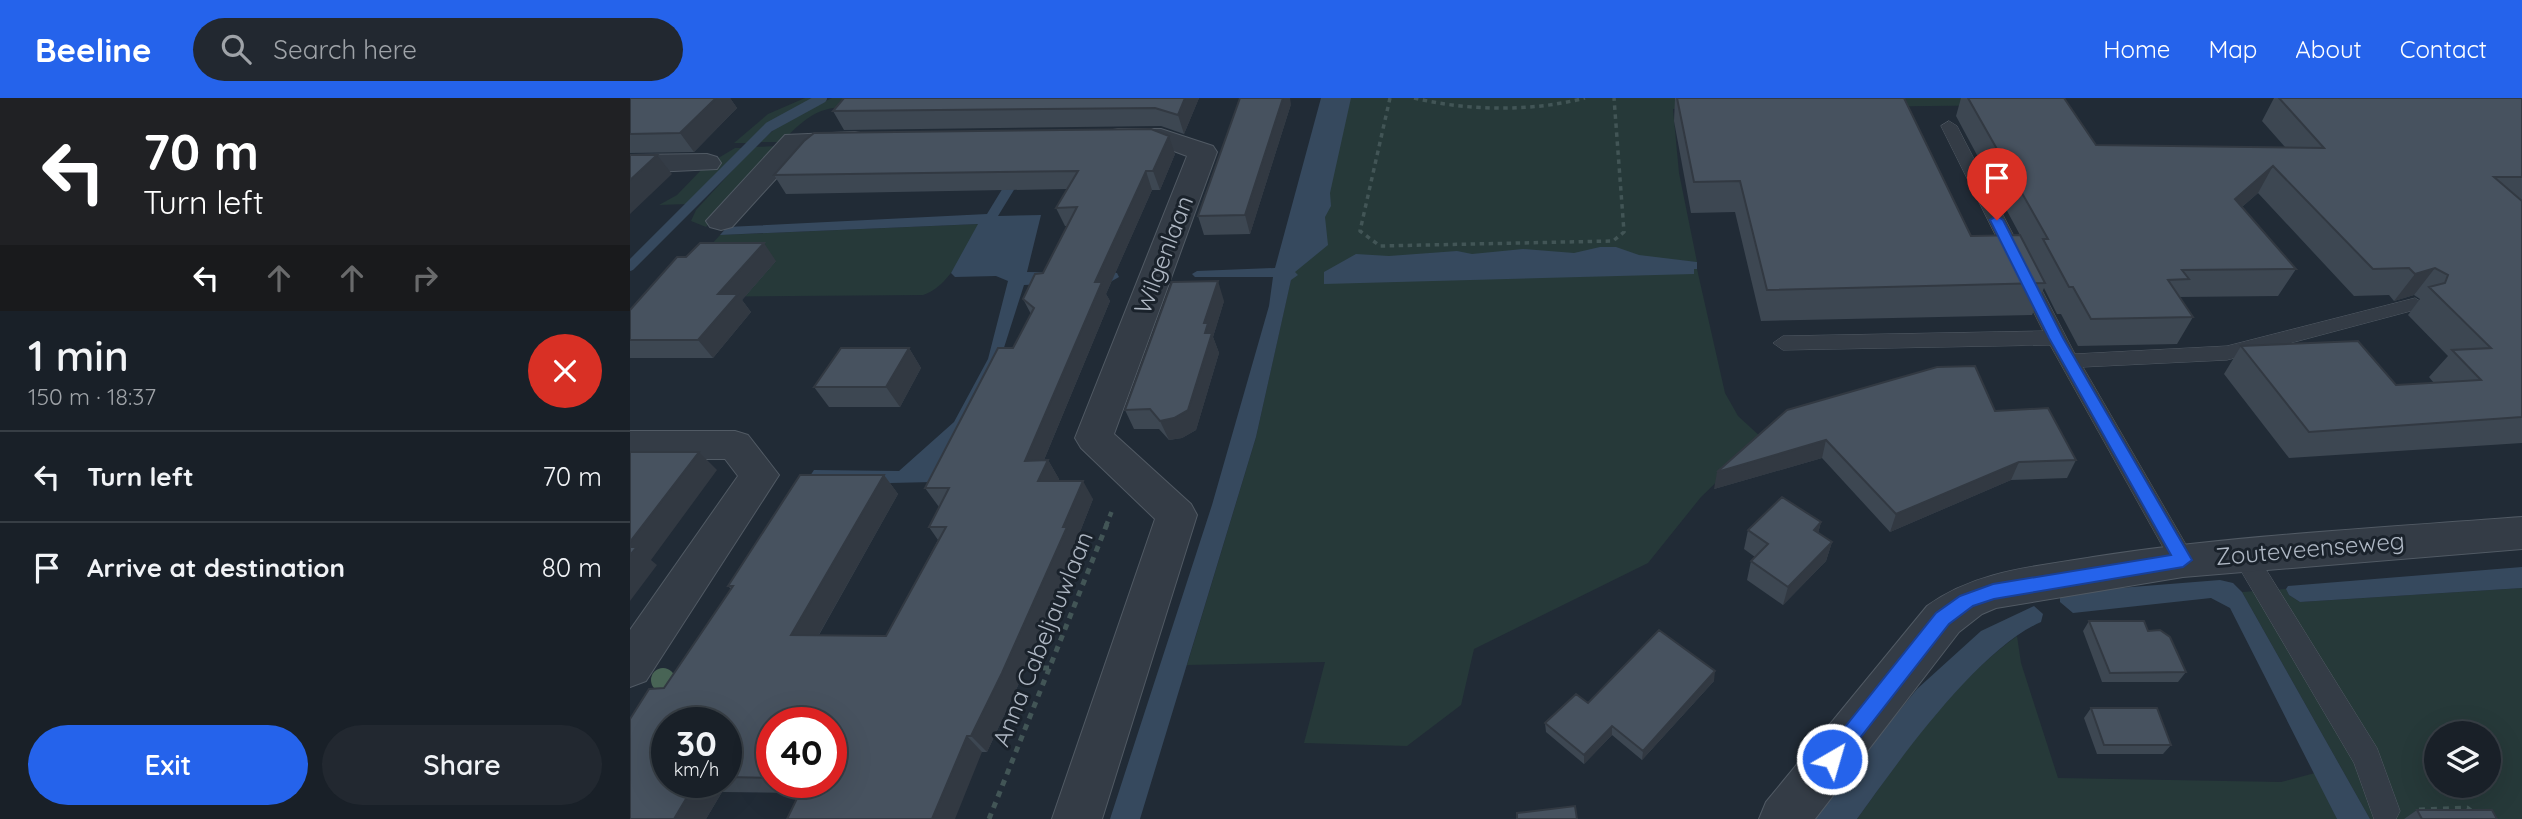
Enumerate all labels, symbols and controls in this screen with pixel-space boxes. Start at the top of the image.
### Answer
search box [193,18,683,81]
text: Beeline [35,29,151,70]
icon: search [217,30,255,68]
text: Search here [273,33,417,66]
text: Home [2103,34,2170,64]
text: Map [2208,34,2257,64]
text: About [2295,34,2362,64]
text: Contact [2400,34,2487,64]
text: 70 m [143,121,259,182]
icon: left [28,126,119,217]
pin [1967,148,2027,220]
icon: arrive [1978,159,2016,197]
text: Turn left [143,182,264,222]
street label: Wilgenlaan [1127,191,1199,318]
icon: left [187,259,225,297]
icon: ahead [260,259,298,297]
icon: ahead [333,259,371,297]
icon: right [406,259,444,297]
text: 1 min [28,329,129,382]
button: close [528,334,602,408]
text: 150 m · 18:37 [28,382,156,411]
icon: left [28,458,66,496]
text: Turn left [87,460,194,493]
text: 70 m [542,460,602,493]
street label: Zouteveenseweg [2214,525,2406,571]
street label: Anna Cabeljauwlaan [985,527,1099,750]
icon: arrive [28,549,66,587]
text: Arrive at destination [87,551,345,584]
text: 80 m [542,551,602,584]
speed limit sign: 40 [756,707,847,798]
text: 30 [676,721,717,765]
map controls [2424,721,2501,798]
button: layers [2424,721,2501,798]
position arrow [1795,722,1869,796]
button: Exit [28,725,308,805]
button: Share [322,725,602,805]
text: km/h [674,758,719,781]

